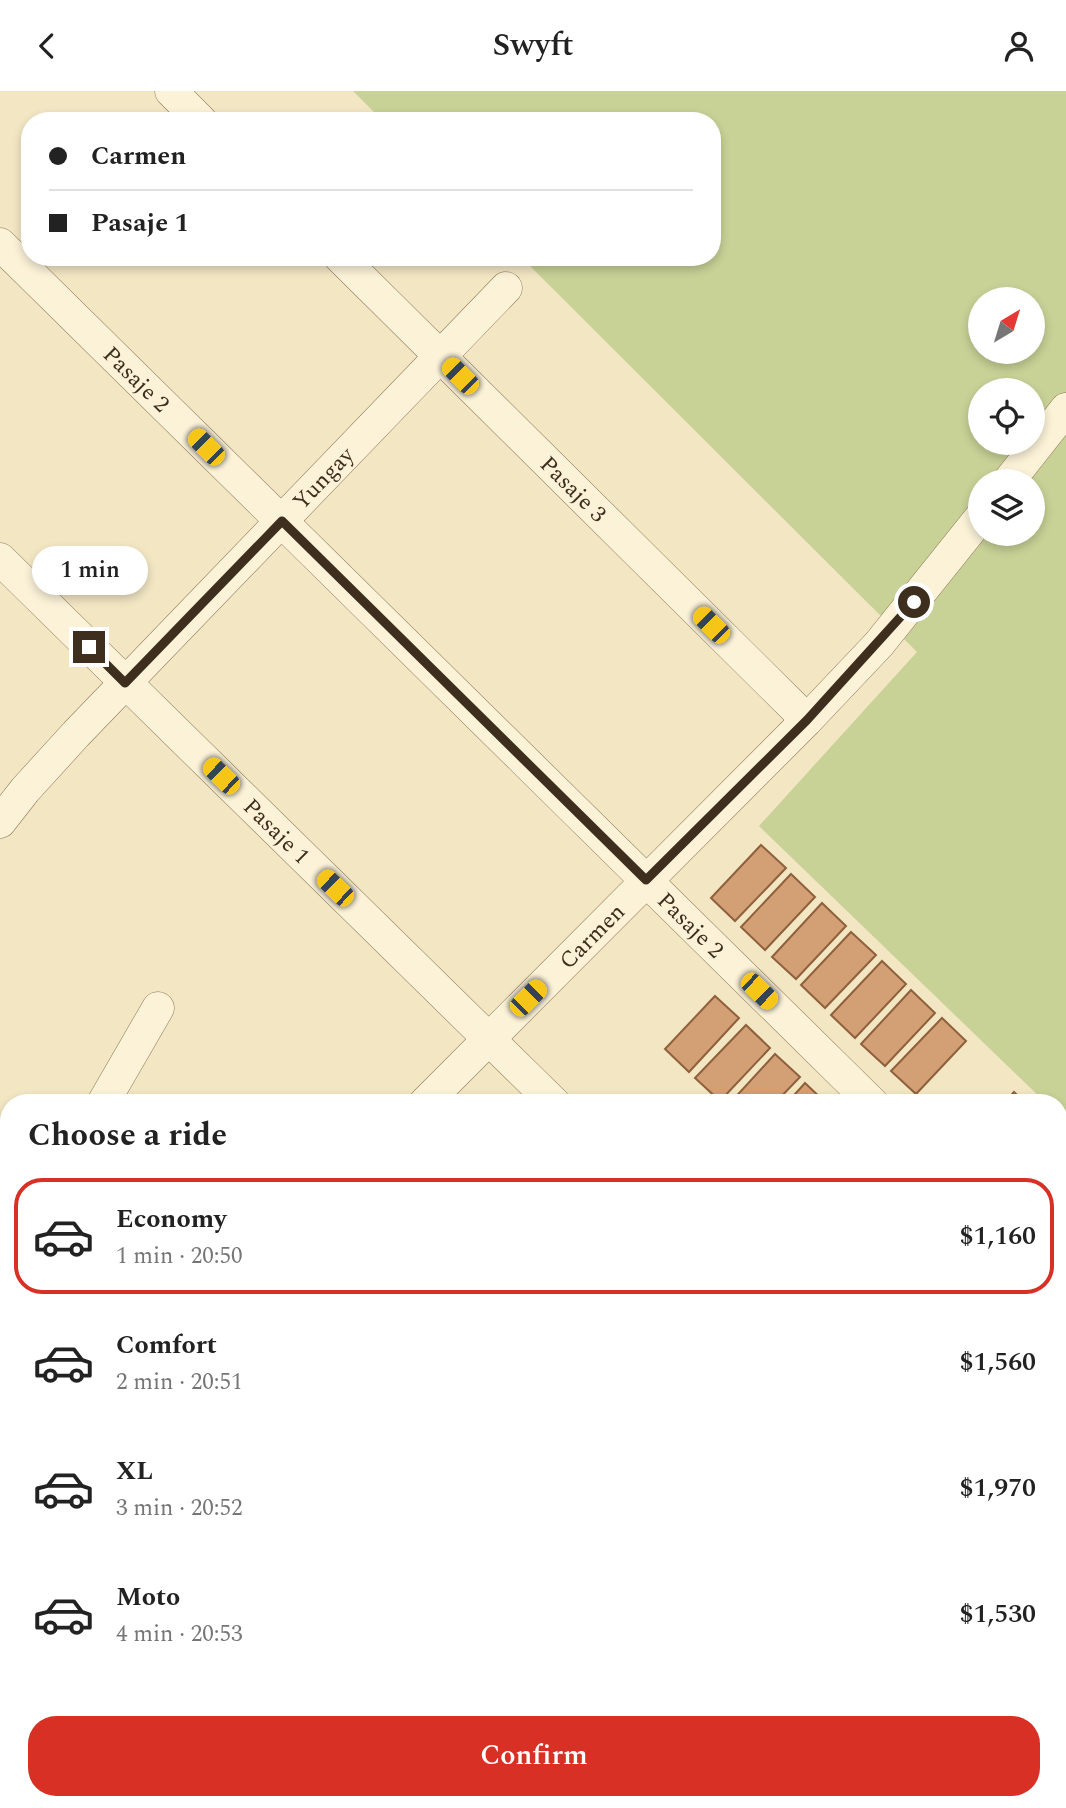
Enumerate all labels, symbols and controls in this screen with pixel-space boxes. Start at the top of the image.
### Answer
text: Swyft [492,21,574,70]
icon: back [28,27,66,65]
icon: person [1000,27,1038,65]
text: Carmen [91,136,186,176]
text: Pasaje 1 [91,203,189,243]
north arrow [968,287,1045,364]
map controls [968,287,1045,546]
street label: Pasaje 2 [94,338,177,421]
car [438,354,483,398]
button: locate [968,378,1045,455]
car [184,425,229,469]
street label: Yungay [285,439,364,519]
street label: Pasaje 3 [531,448,614,531]
button: layers [968,469,1045,546]
callout: 1 min [31,545,147,595]
text: 1 min [60,553,120,588]
route start [898,586,930,618]
car [689,603,734,647]
route end [73,631,105,663]
car [199,754,244,798]
street label: Pasaje 1 [234,791,317,873]
car [313,866,358,910]
street label: Pasaje 2 [648,884,732,967]
street label: Carmen [552,896,634,978]
car [737,969,782,1013]
car [506,976,551,1020]
text: Choose a ride [28,1111,227,1160]
text: Economy [116,1199,226,1239]
icon: car [32,1205,95,1268]
text: $1,160 [960,1216,1036,1256]
text: 1 min · 20:50 [116,1239,243,1274]
text: Comfort [116,1325,217,1365]
icon: car [32,1331,95,1394]
text: $1,560 [960,1342,1036,1382]
text: 2 min · 20:51 [116,1365,243,1400]
text: XL [116,1451,153,1491]
icon: car [32,1457,95,1520]
text: $1,970 [960,1468,1036,1508]
text: 3 min · 20:52 [116,1491,243,1526]
text: Moto [116,1577,180,1617]
icon: car [32,1583,95,1646]
text: $1,530 [960,1594,1036,1634]
text: 4 min · 20:53 [116,1617,243,1652]
button: Confirm [28,1716,1040,1796]

